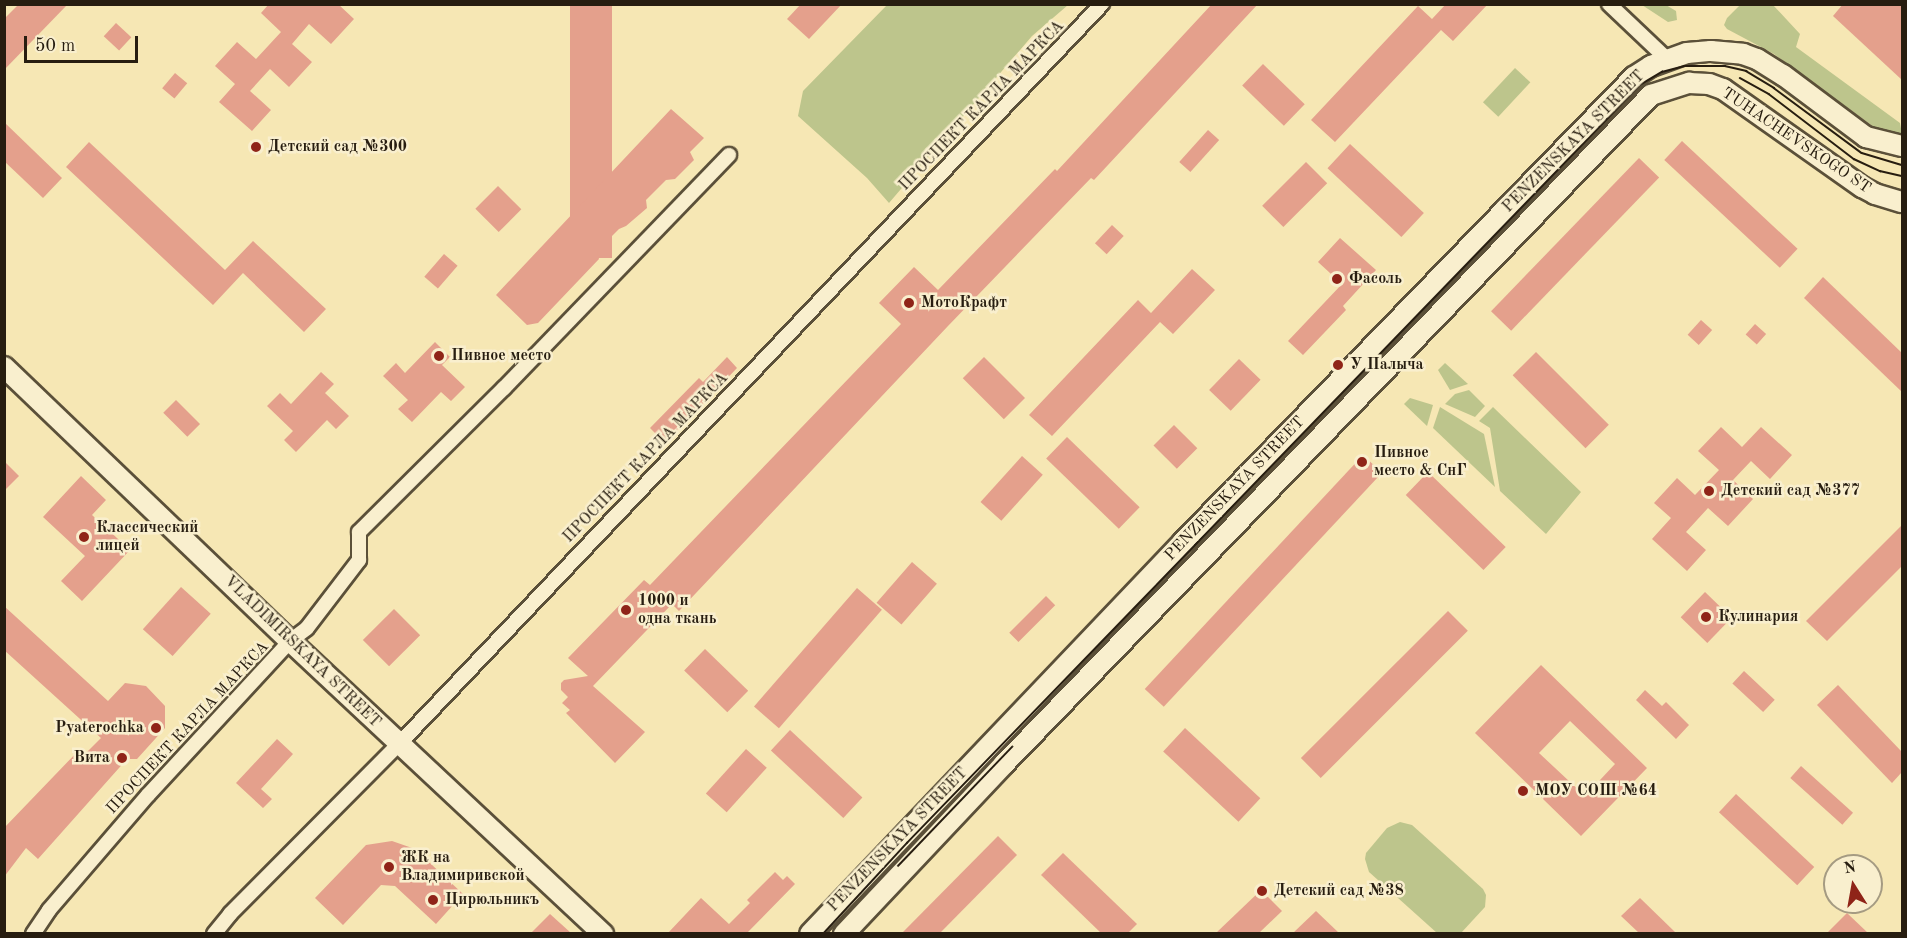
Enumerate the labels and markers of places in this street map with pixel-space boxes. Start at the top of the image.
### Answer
place label: Детский сад №300 [268,137,407,157]
marker: Детский сад №300 [249,140,263,154]
place label: Фасоль [1349,269,1402,289]
marker: Фасоль [1330,272,1344,286]
place label: МотоКрафт [921,293,1007,313]
marker: МотоКрафт [902,296,916,310]
place label: Пивное место [451,346,551,366]
marker: Пивное место [432,349,446,363]
place label: У Палыча [1350,355,1424,375]
marker: У Палыча [1331,358,1345,372]
place label: Пивное место & СнГ [1374,443,1467,481]
marker: Пивное место & СнГ [1355,455,1369,469]
place label: Детский сад №377 [1721,481,1860,501]
marker: Детский сад №377 [1702,484,1716,498]
place label: Классический лицей [96,518,198,556]
marker: Классический лицей [77,530,91,544]
place label: 1000 и одна ткань [638,591,716,629]
marker: 1000 и одна ткань [619,603,633,617]
place label: Кулинария [1718,607,1798,627]
marker: Кулинария [1699,610,1713,624]
place label: Pyaterochka [55,718,144,738]
marker: Pyaterochka [149,721,163,735]
place label: Вита [74,748,110,768]
marker: Вита [115,751,129,765]
place label: МОУ СОШ №64 [1535,781,1657,801]
marker: МОУ СОШ №64 [1516,784,1530,798]
place label: ЖК на Владимиривской [401,848,525,886]
marker: ЖК на Владимиривской [382,860,396,874]
place label: Детский сад №38 [1274,881,1404,901]
marker: Детский сад №38 [1255,884,1269,898]
place label: Цирюльникъ [445,890,539,910]
marker: Цирюльникъ [426,893,440,907]

